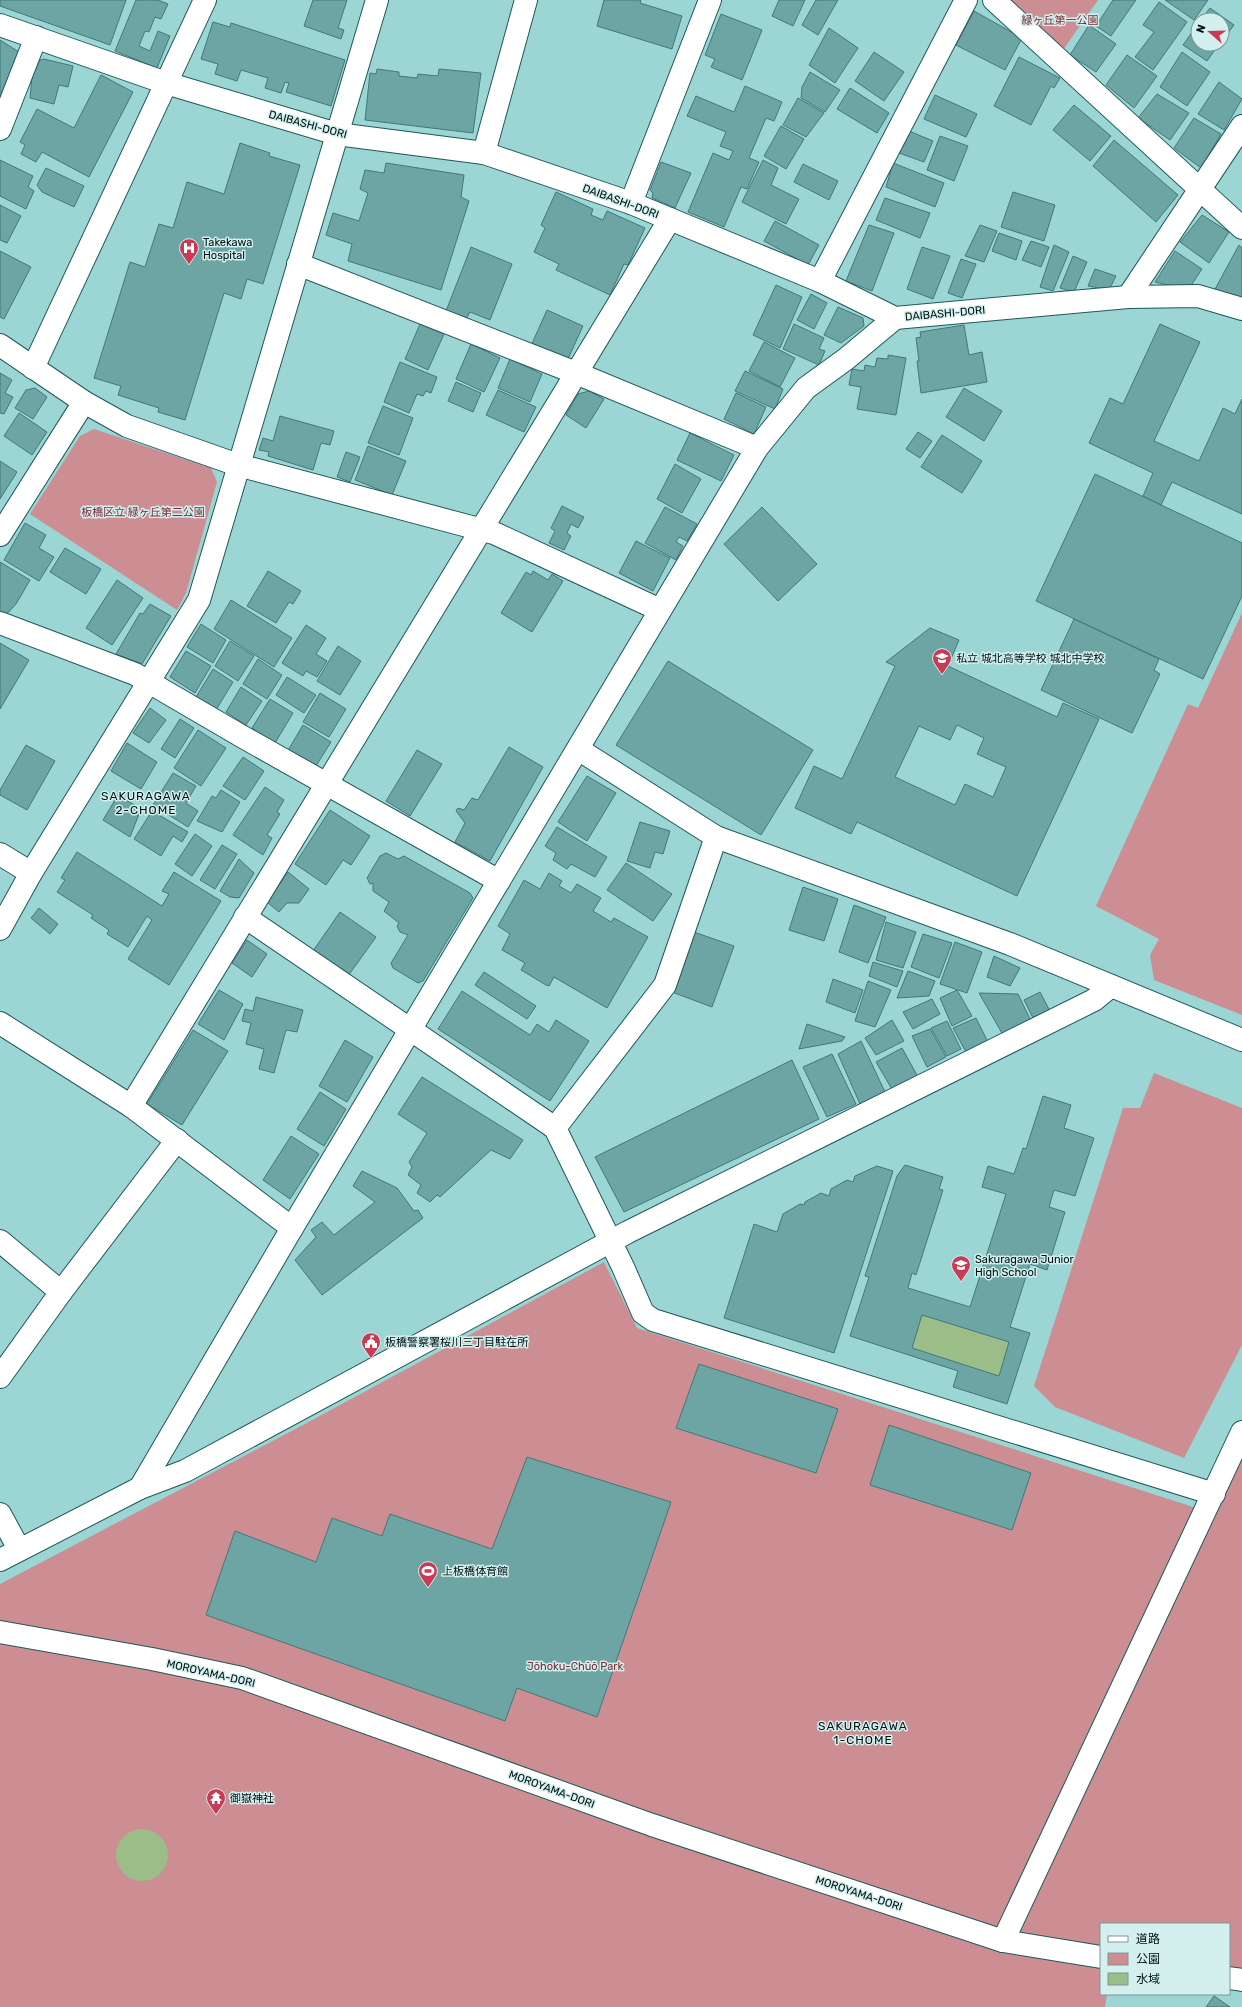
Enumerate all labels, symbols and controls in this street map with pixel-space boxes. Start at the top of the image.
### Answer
north arrow [1190,12,1230,52]
park label: 緑ヶ丘第一公園 [1022,14,1099,27]
text: N [1194,23,1209,35]
street label: DAIBASHI-DORI [267,108,348,141]
street label: DAIBASHI-DORI [581,182,661,221]
place label: Takekawa Hospital [203,236,252,262]
hospital icon: Takekawa Hospital [178,237,200,265]
street label: DAIBASHI-DORI [904,304,986,323]
park label: 板橋区立 緑ヶ丘第二公園 [81,506,205,519]
school or university icon: 私立 城北高等学校 城北中学校 [931,647,953,675]
place label: 私立 城北高等学校 城北中学校 [956,652,1104,665]
district label: SAKURAGAWA 2-CHOME [101,789,191,817]
place label: Sakuragawa Junior High School [975,1253,1075,1279]
school or university icon: Sakuragawa Junior High School [950,1254,972,1282]
public building icon: 板橋警察署桜川三丁目駐在所 [360,1331,382,1359]
place label: 板橋警察署桜川三丁目駐在所 [385,1336,529,1349]
sports icon: 上板橋体育館 [417,1560,439,1588]
place label: 上板橋体育館 [442,1565,508,1578]
street label: MOROYAMA-DORI [165,1657,256,1690]
park label: Jōhoku-Chūō Park [527,1660,624,1673]
district label: SAKURAGAWA 1-CHOME [818,1719,908,1747]
street label: MOROYAMA-DORI [507,1768,597,1811]
temple icon: 御嶽神社 [205,1787,227,1815]
place label: 御嶽神社 [229,1792,274,1805]
street label: MOROYAMA-DORI [814,1873,904,1914]
legend [1100,1923,1230,1995]
text: 道路 [1136,1932,1160,1946]
text: 公園 [1136,1952,1160,1966]
text: 水域 [1136,1972,1160,1986]

